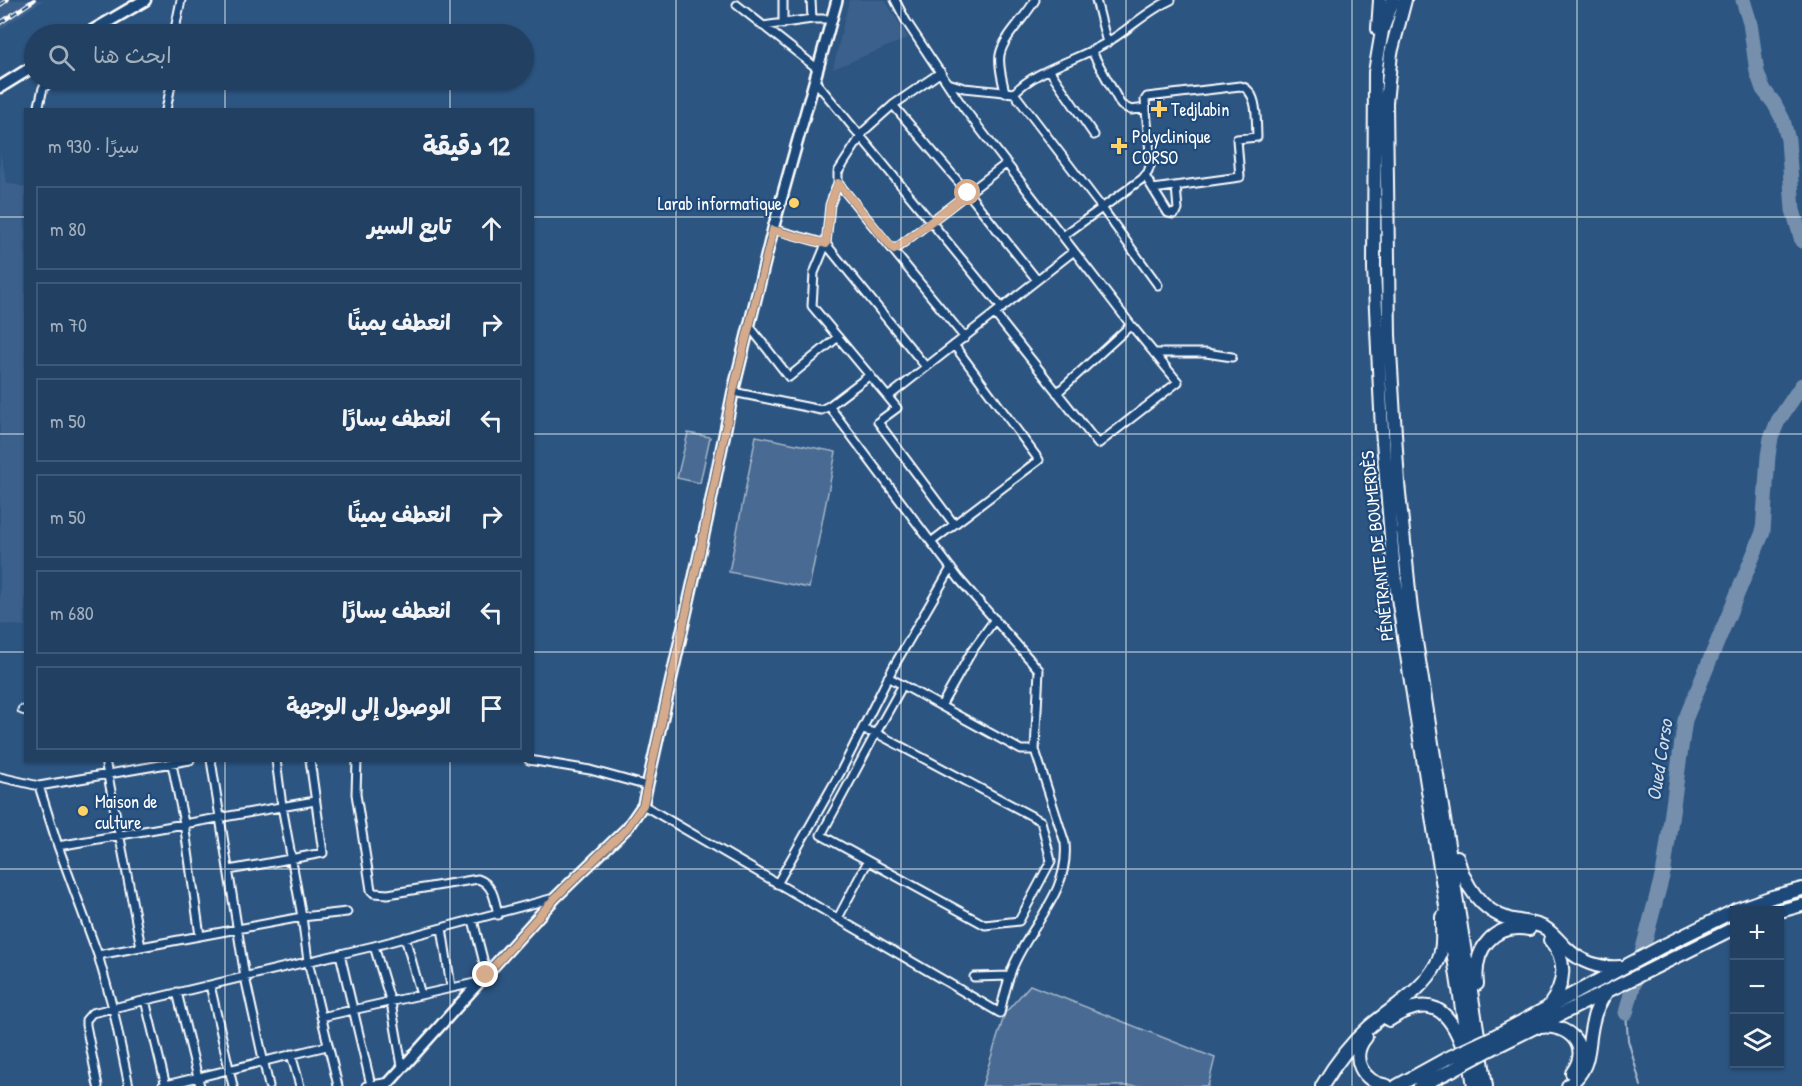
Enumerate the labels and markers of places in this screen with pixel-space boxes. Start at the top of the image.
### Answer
place label: Tedjlabin [1171,97,1229,122]
marker: Tedjlabin [1152,102,1166,116]
place label: Polyclinique CORSO [1132,124,1211,170]
marker: Polyclinique CORSO [1110,137,1128,155]
place label: Larab informatique [658,191,782,216]
marker: Larab informatique [787,196,801,210]
place label: Maison de culture [95,789,157,835]
marker: Maison de culture [76,804,90,818]

